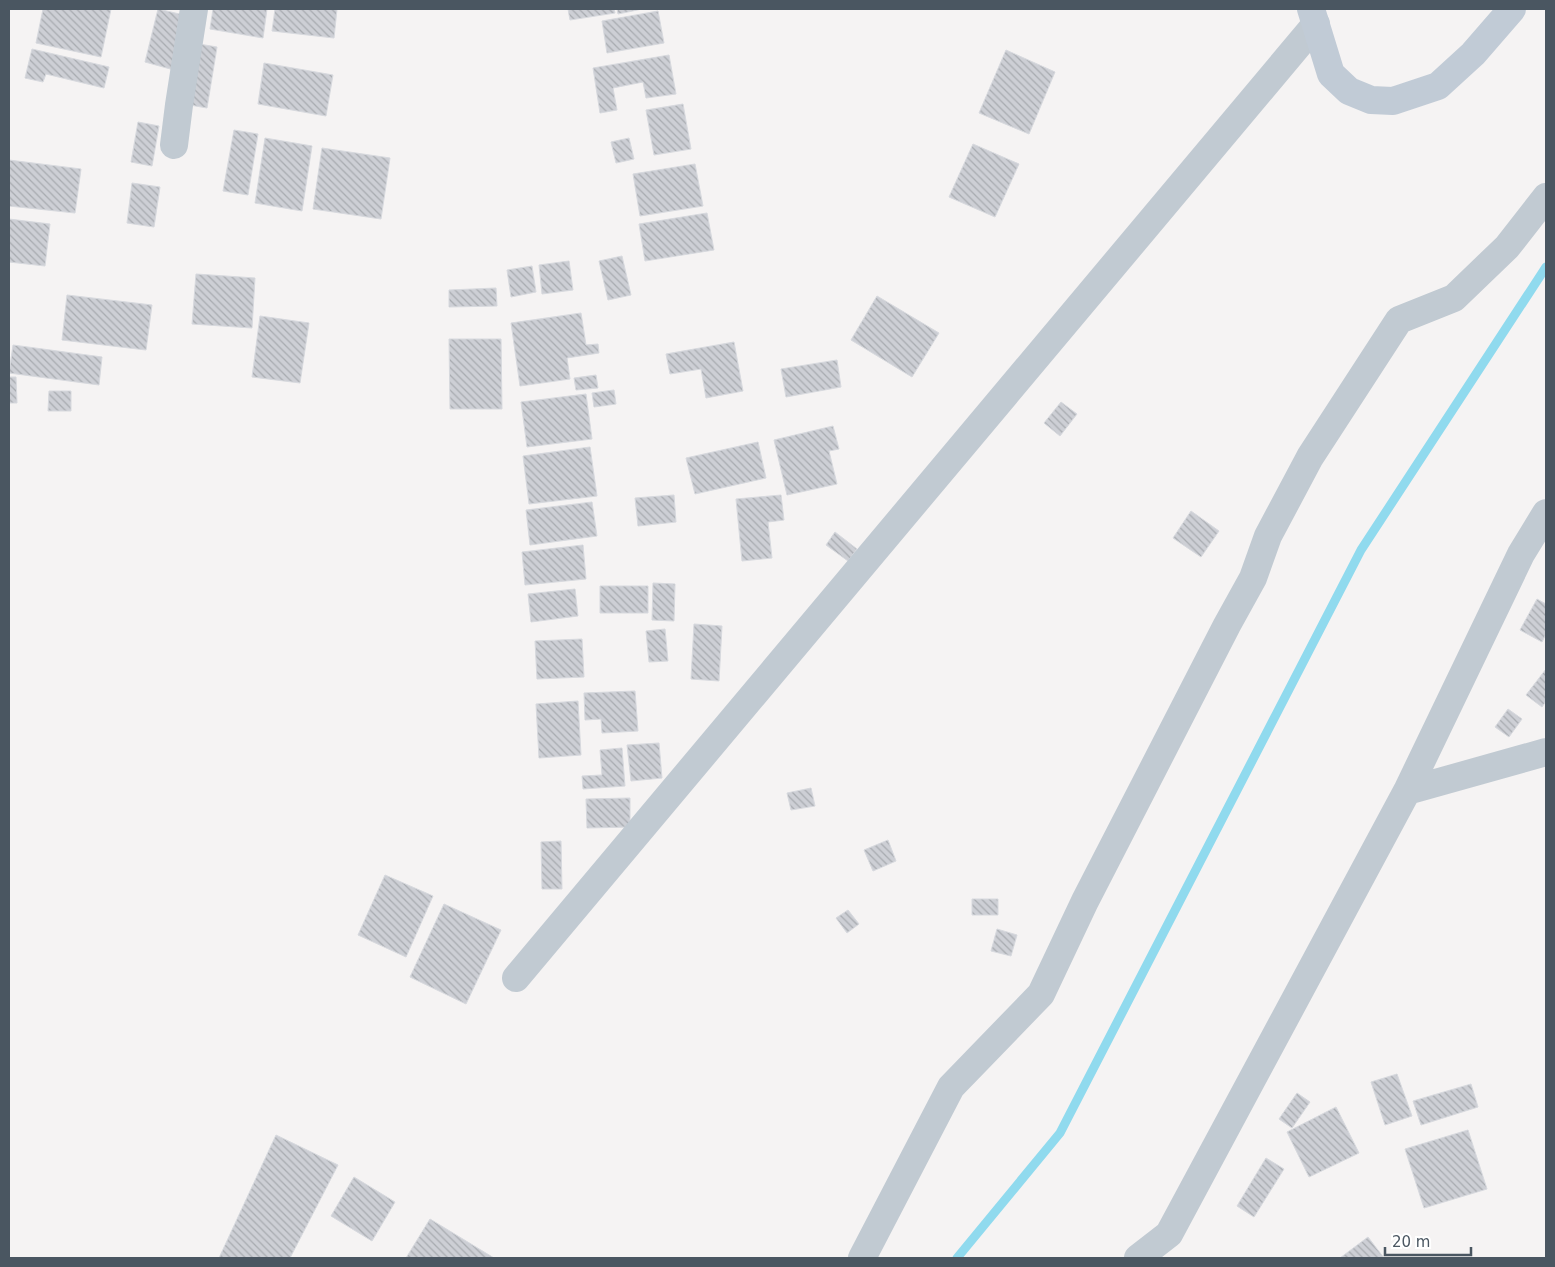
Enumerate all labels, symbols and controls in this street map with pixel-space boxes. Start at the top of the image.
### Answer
scale bar [1385,1224,1471,1256]
text: 20 m [1392,1233,1430,1251]

